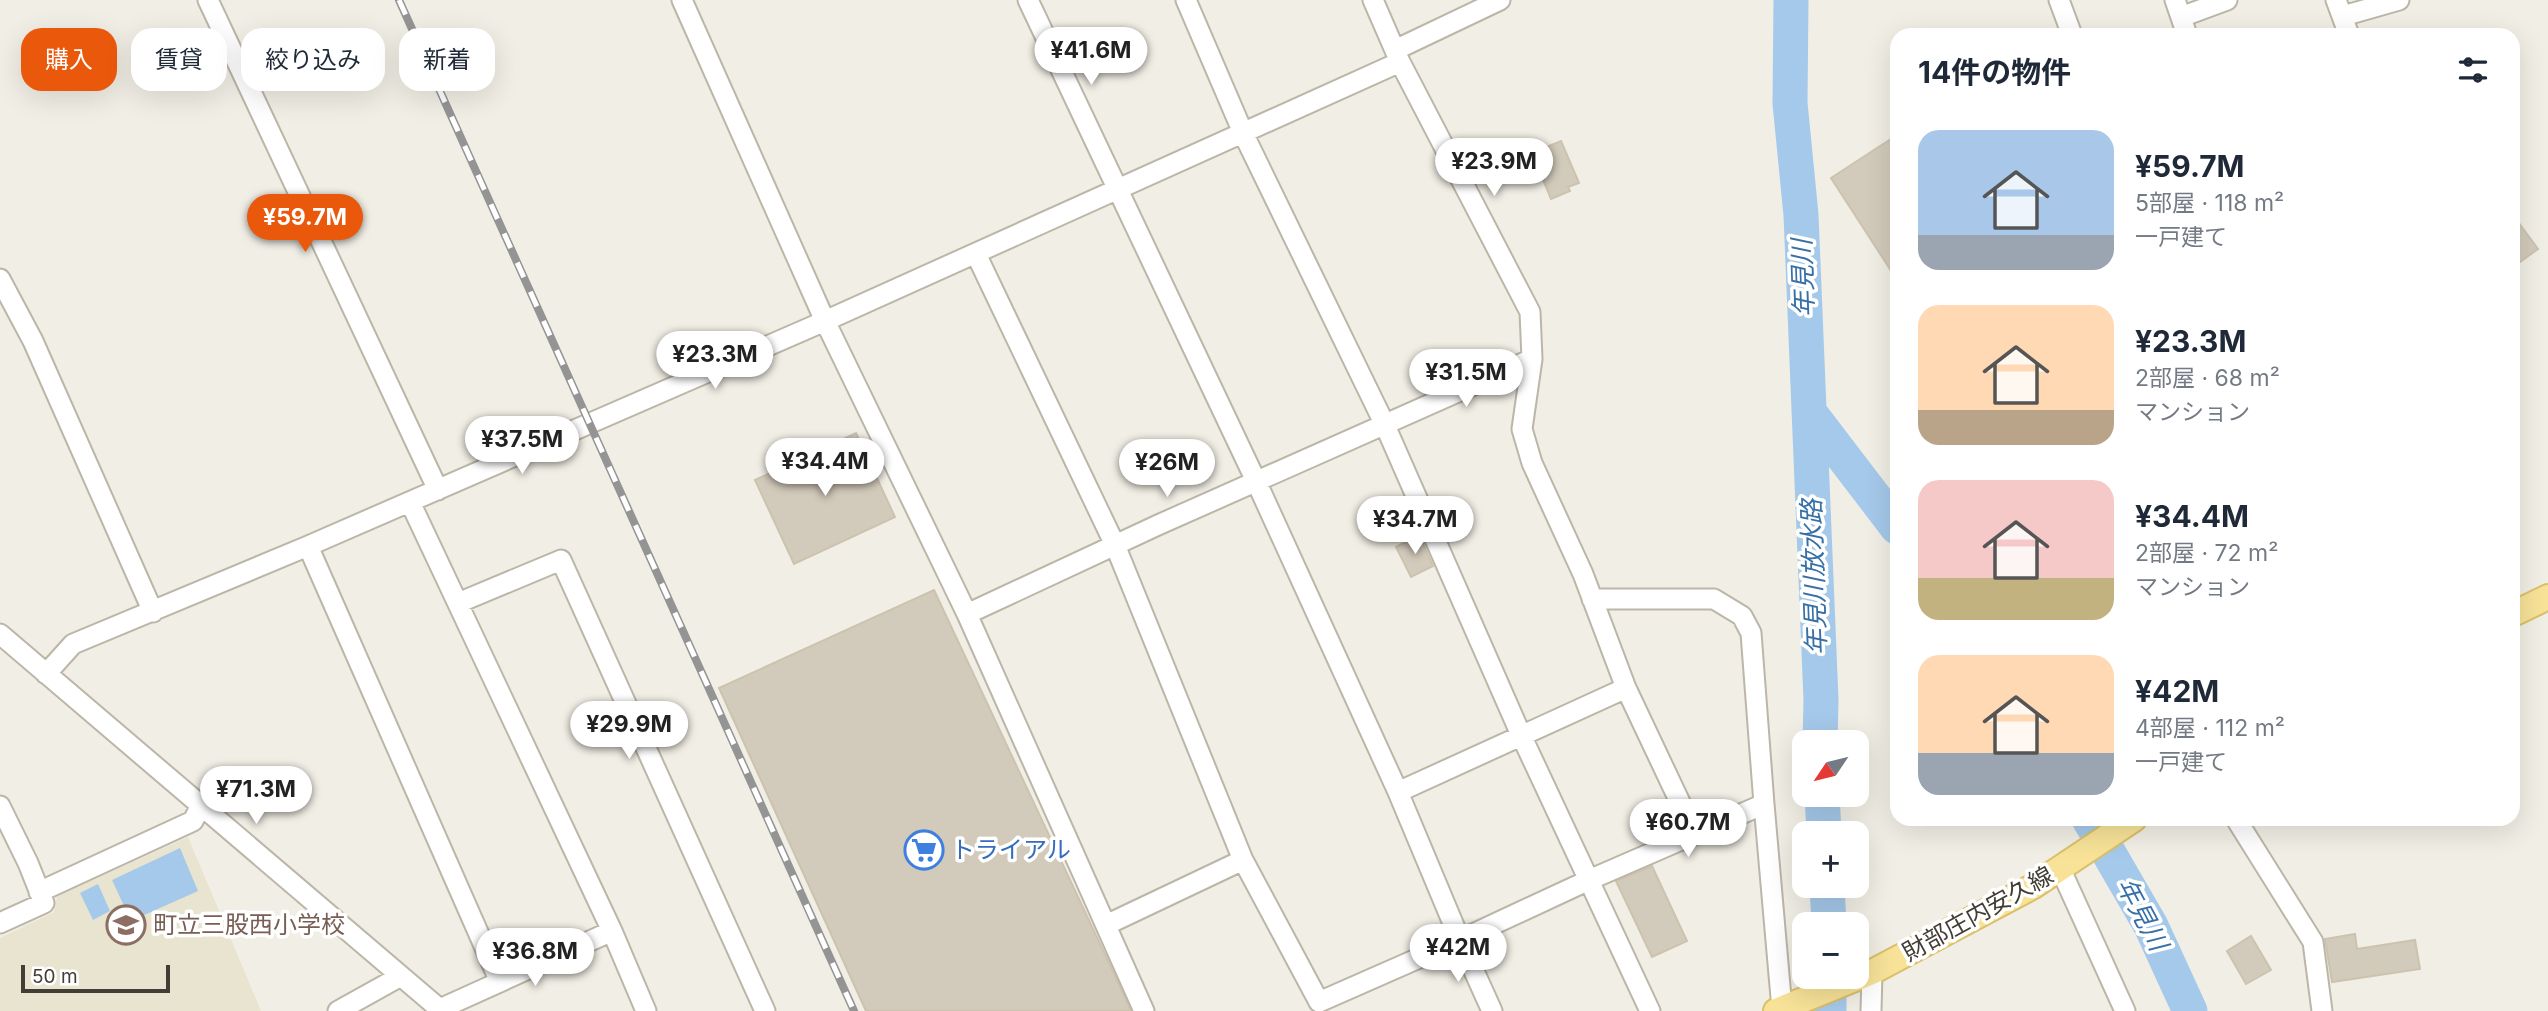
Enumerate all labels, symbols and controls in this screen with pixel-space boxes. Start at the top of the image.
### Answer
chip: 購入 [21,28,117,91]
chip: 賃貸 [131,28,227,91]
chip: 絞り込み [241,28,385,91]
chip: 新着 [399,28,495,91]
pin: ¥41.6M [1034,28,1148,87]
text: ¥41.6M [1050,36,1132,64]
icon: filters [2454,51,2492,89]
text: 14件の物件 [1918,54,2071,90]
pin: ¥23.9M [1437,138,1551,198]
text: ¥23.9M [1451,147,1537,175]
text: ¥59.7M [2135,148,2245,184]
icon: home [1974,158,2058,242]
text: 5部屋 · 118 m² [2135,189,2284,217]
pin: ¥59.7M [248,194,362,254]
text: ¥59.7M [263,203,347,231]
text: 一戸建て [2135,223,2227,251]
water label: 年見川 [1786,236,1819,318]
text: ¥23.3M [2135,323,2246,359]
pin: ¥23.3M [658,332,772,391]
icon: home [1974,333,2058,417]
text: ¥23.3M [672,340,758,368]
pin: ¥31.5M [1409,350,1523,409]
text: ¥31.5M [1425,358,1507,386]
text: 2部屋 · 68 m² [2135,364,2280,392]
text: マンション [2135,398,2250,426]
pin: ¥37.5M [465,416,579,476]
text: ¥37.5M [481,425,563,453]
pin: ¥34.4M [768,438,882,498]
pin: ¥26M [1126,440,1208,499]
text: ¥34.4M [781,447,869,475]
text: ¥26M [1135,448,1199,476]
pin: ¥34.7M [1358,496,1472,556]
water label: 年見川放水路 [1795,497,1832,656]
text: ¥34.4M [2135,498,2249,534]
text: ¥34.7M [1373,505,1457,533]
icon: home [1974,508,2058,592]
text: 2部屋 · 72 m² [2135,539,2278,567]
text: マンション [2135,573,2250,601]
text: ¥42M [2135,673,2219,709]
icon: home [1974,683,2058,767]
pin: ¥29.9M [572,702,686,761]
text: ¥29.9M [586,710,672,738]
text: 4部屋 · 112 m² [2135,714,2285,742]
north arrow [1792,730,1869,807]
map controls [1792,730,1869,989]
text: 一戸建て [2135,748,2227,776]
pin: ¥71.3M [199,766,313,826]
text: ¥71.3M [216,775,296,803]
pin: ¥60.7M [1631,800,1745,859]
text: ¥60.7M [1646,808,1730,836]
button: + [1792,821,1869,898]
supermarket icon: トライアル [903,829,945,871]
place label: トライアル [951,835,1071,864]
street label: 財部庄内安久線 [1897,860,2058,967]
water label: 年見川 [2110,872,2176,958]
school or university icon: 町立三股西小学校 [105,904,147,946]
place label: 町立三股西小学校 [153,910,345,939]
button: − [1792,912,1869,989]
pin: ¥42M [1417,925,1499,984]
pin: ¥36.8M [478,928,592,988]
text: ¥42M [1426,933,1490,961]
text: ¥36.8M [492,937,578,965]
scale bar [21,962,170,994]
text: 50 m [32,965,78,988]

